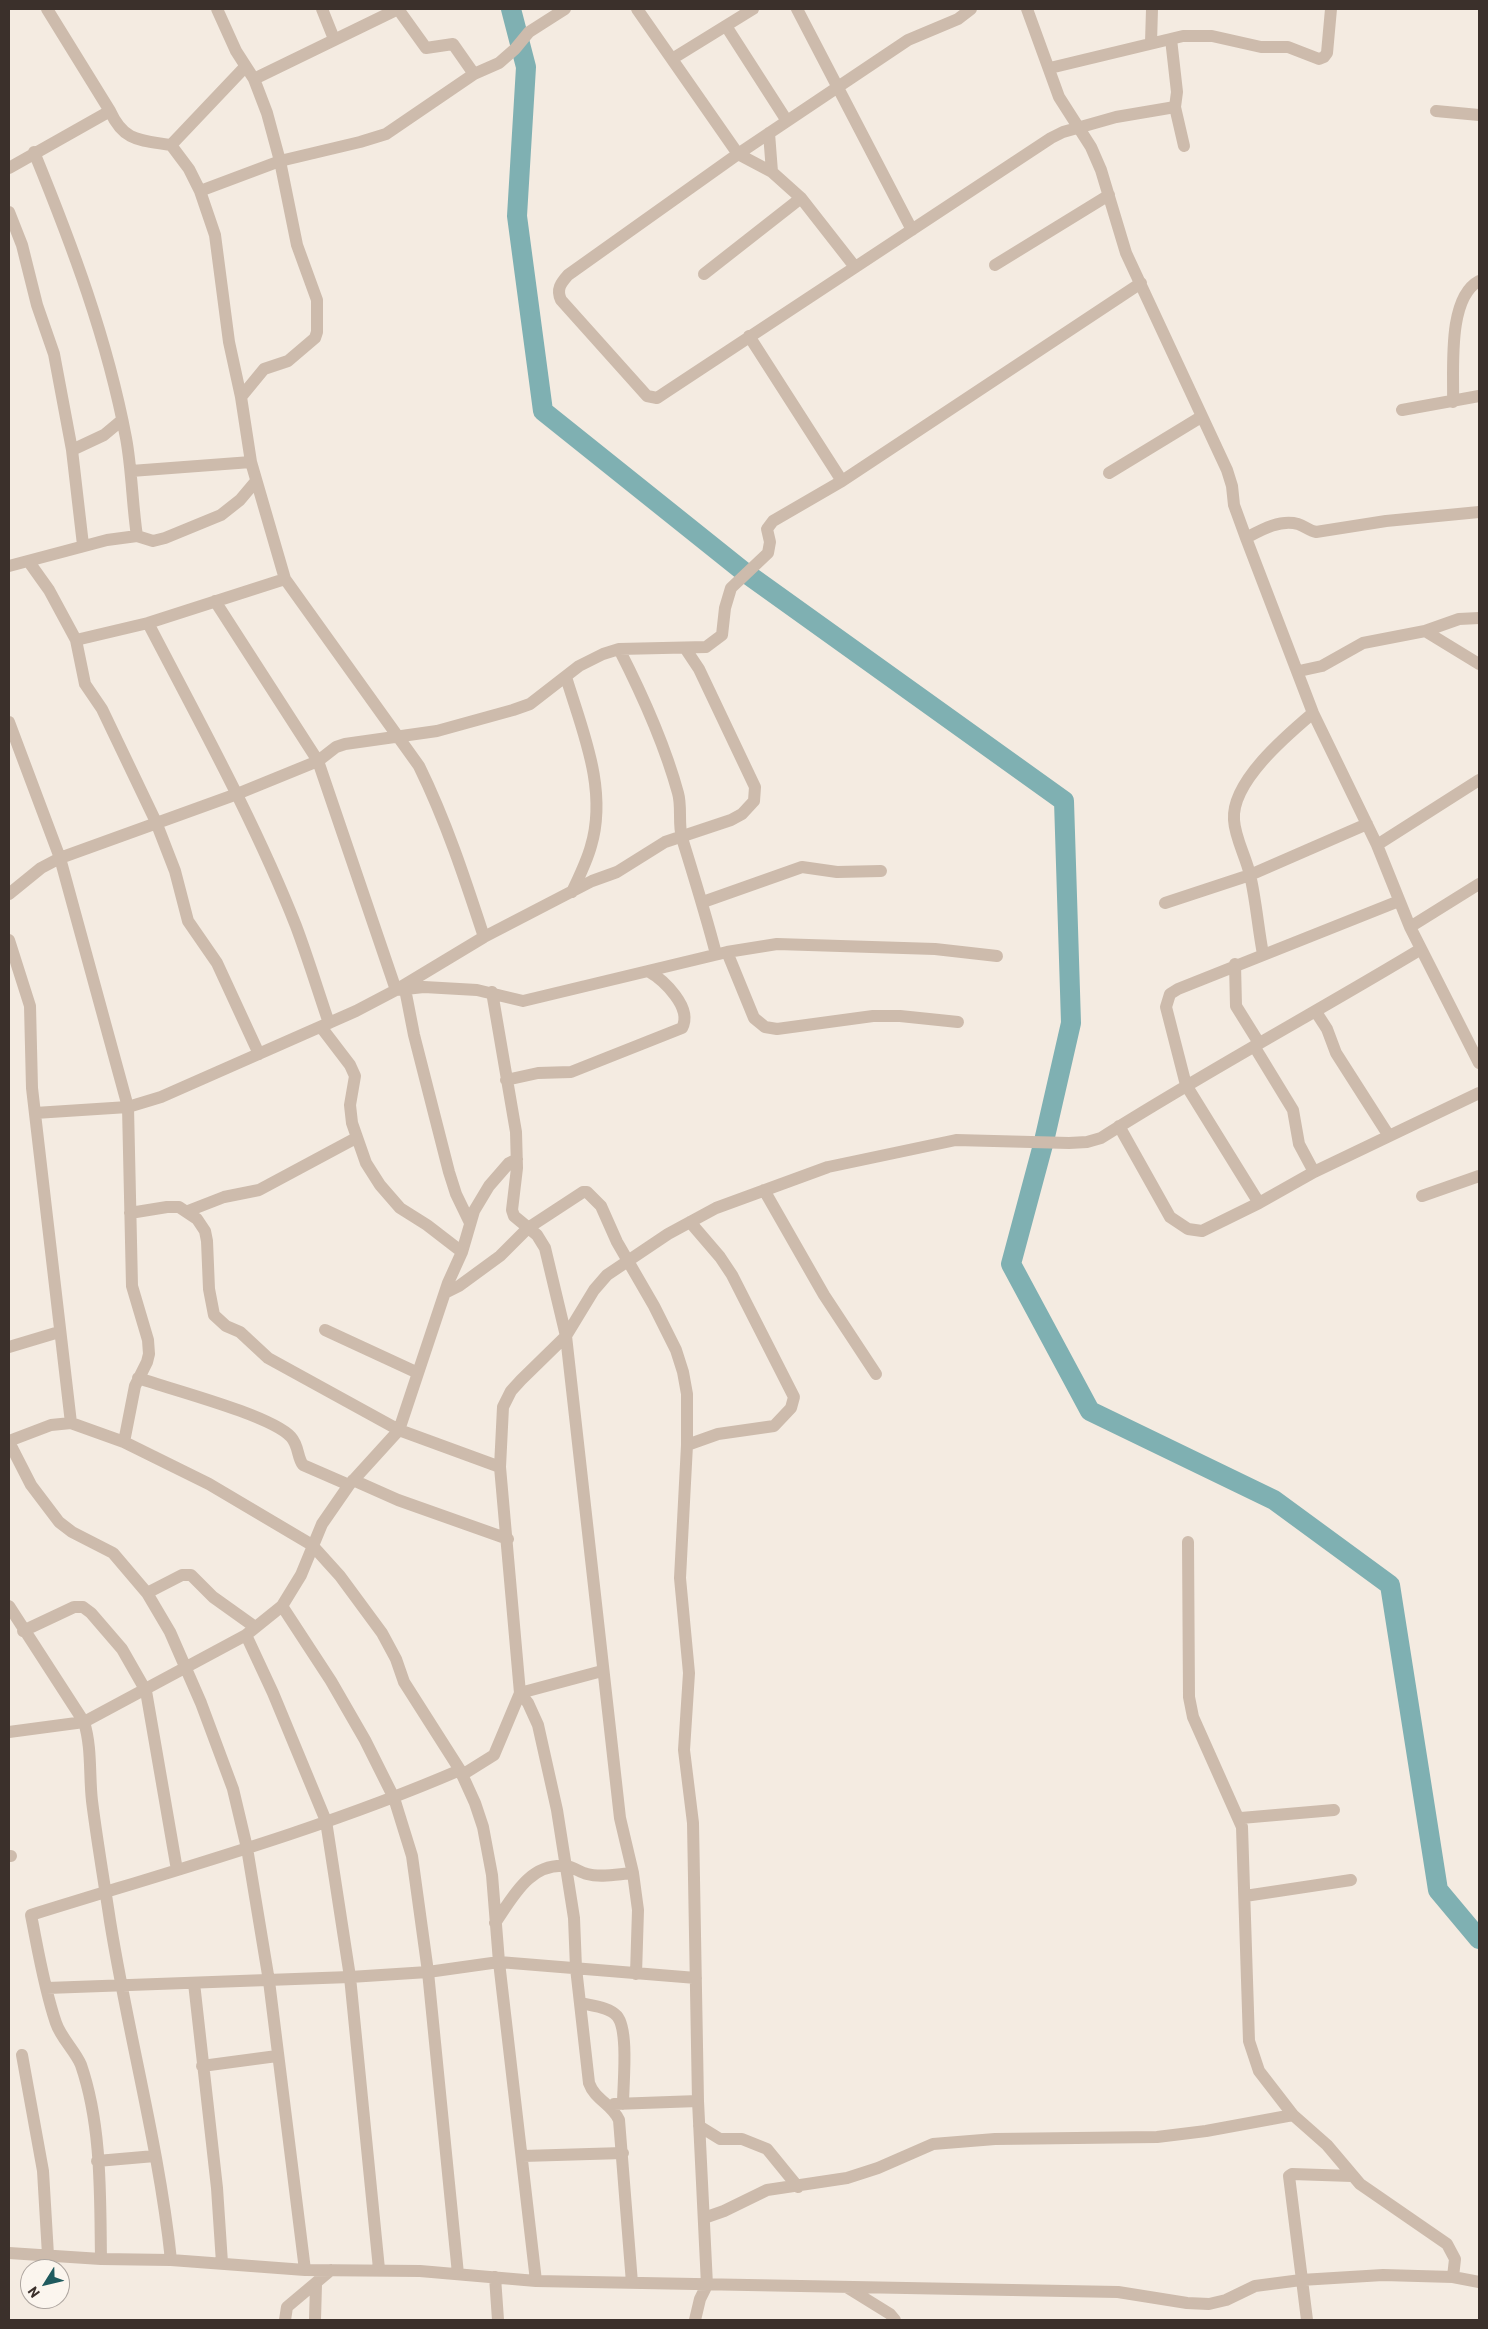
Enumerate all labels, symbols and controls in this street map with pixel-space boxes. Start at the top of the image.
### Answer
north arrow [20,2259,70,2309]
text: N [24,2284,43,2301]

